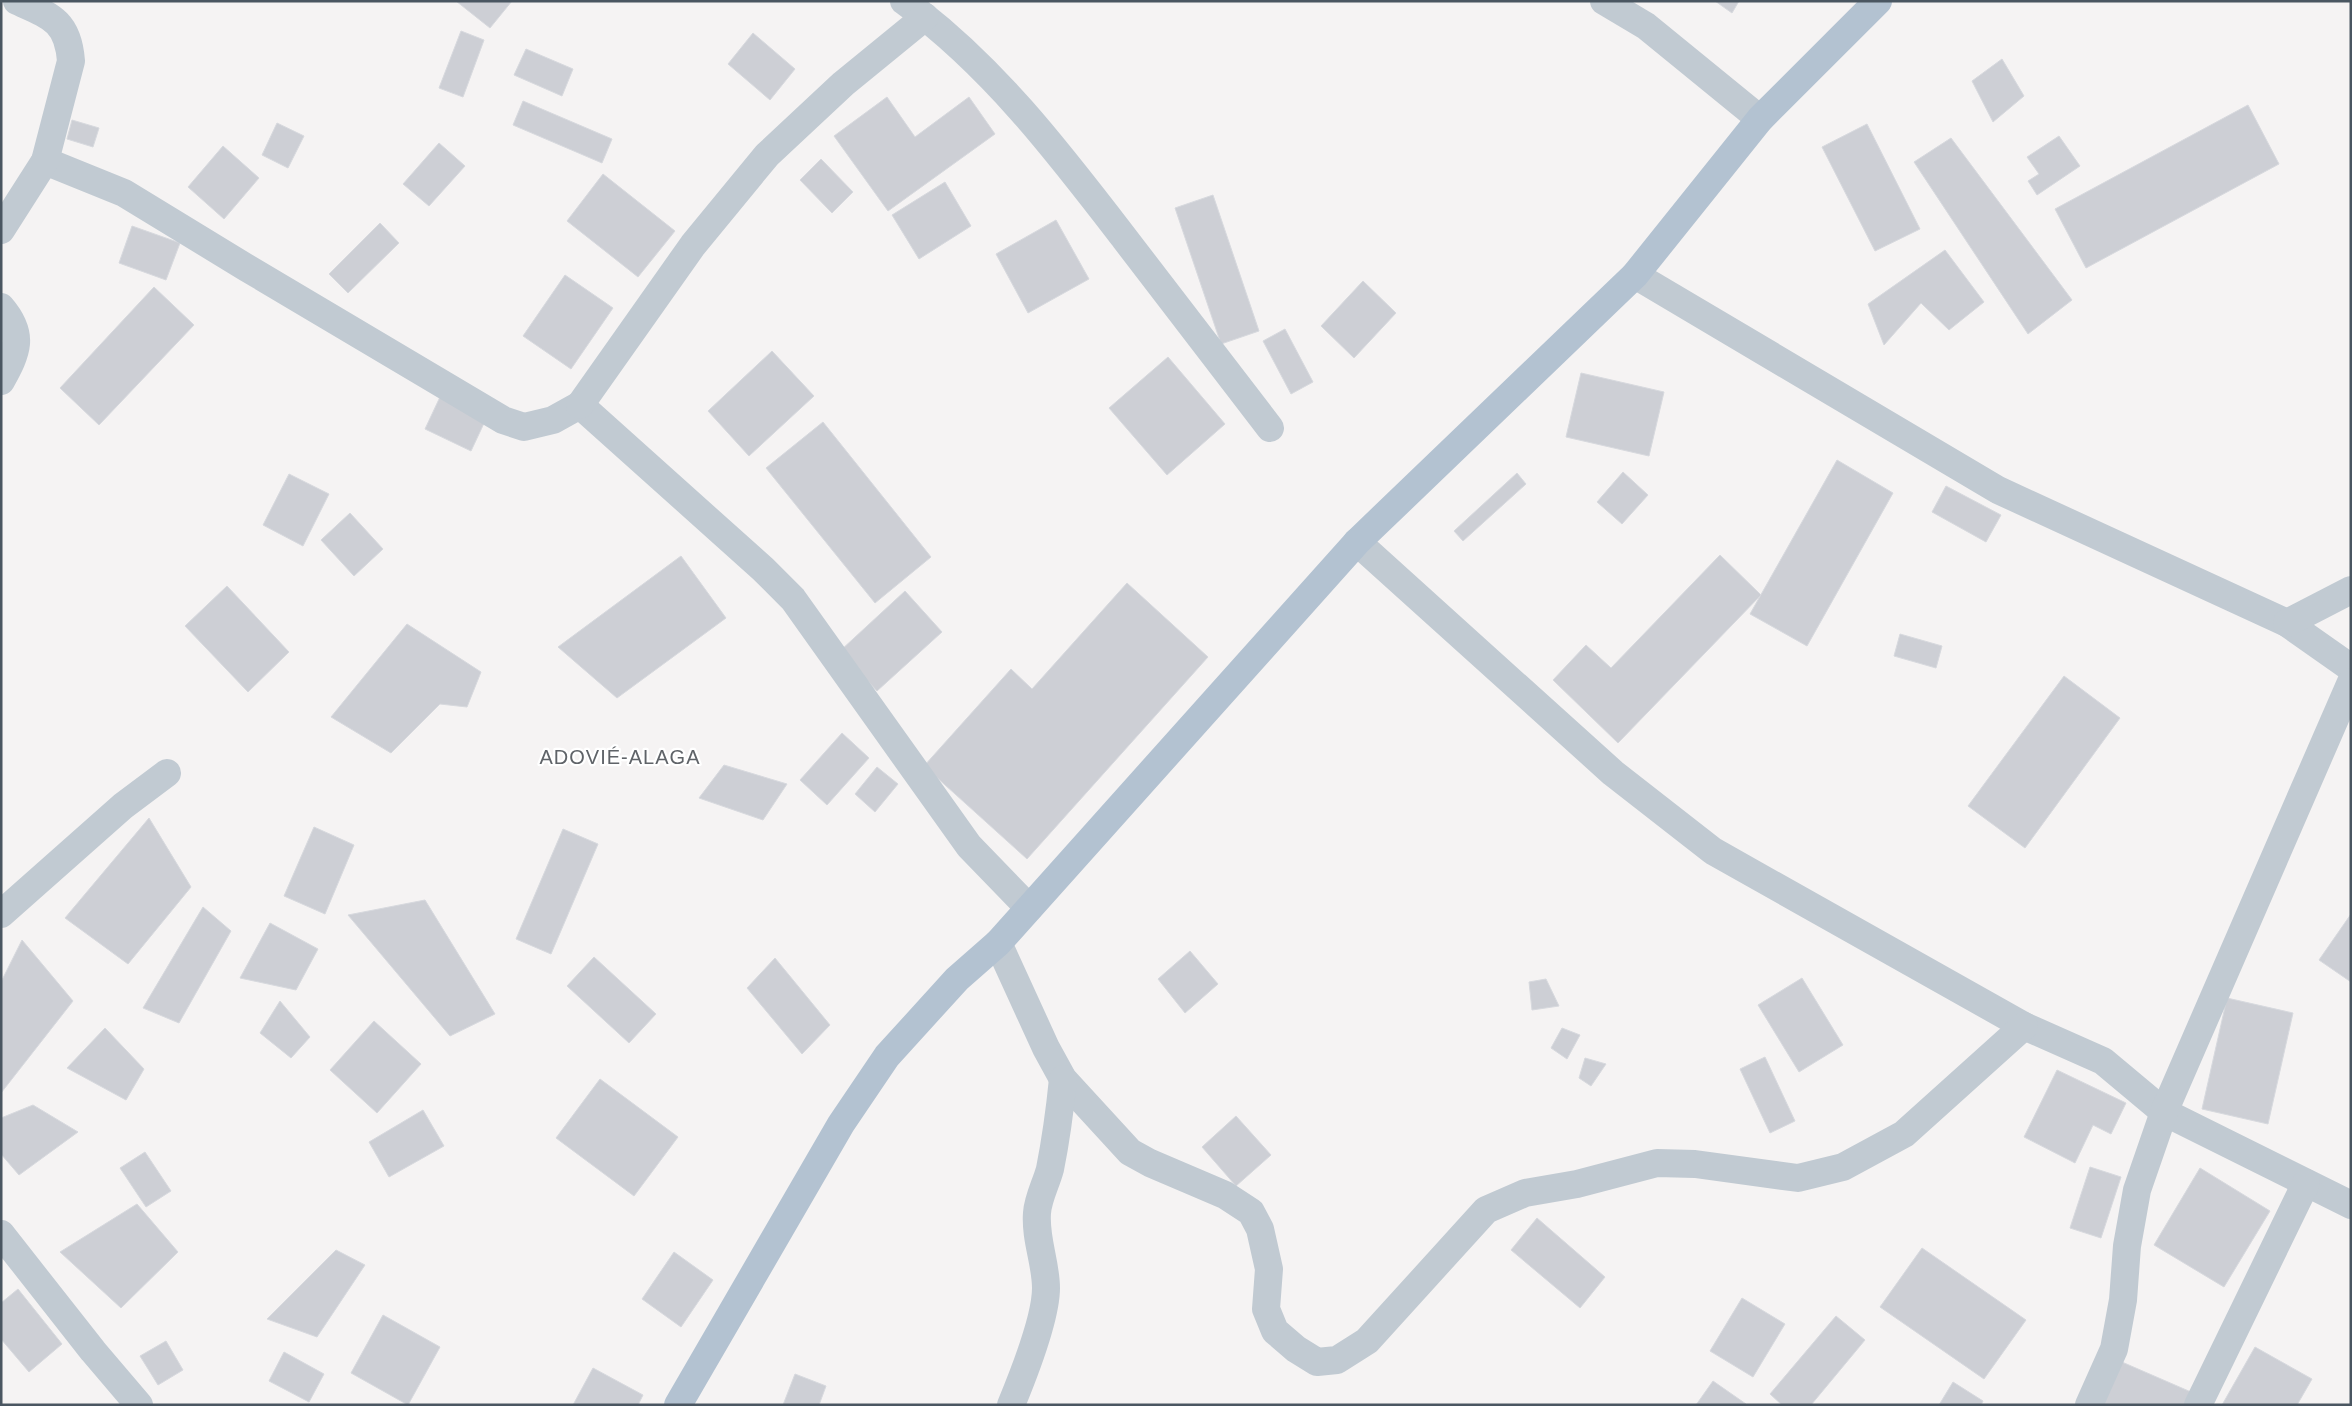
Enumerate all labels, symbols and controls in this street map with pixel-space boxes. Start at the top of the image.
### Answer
district label: ADOVIÉ-ALAGA [540,746,700,768]

